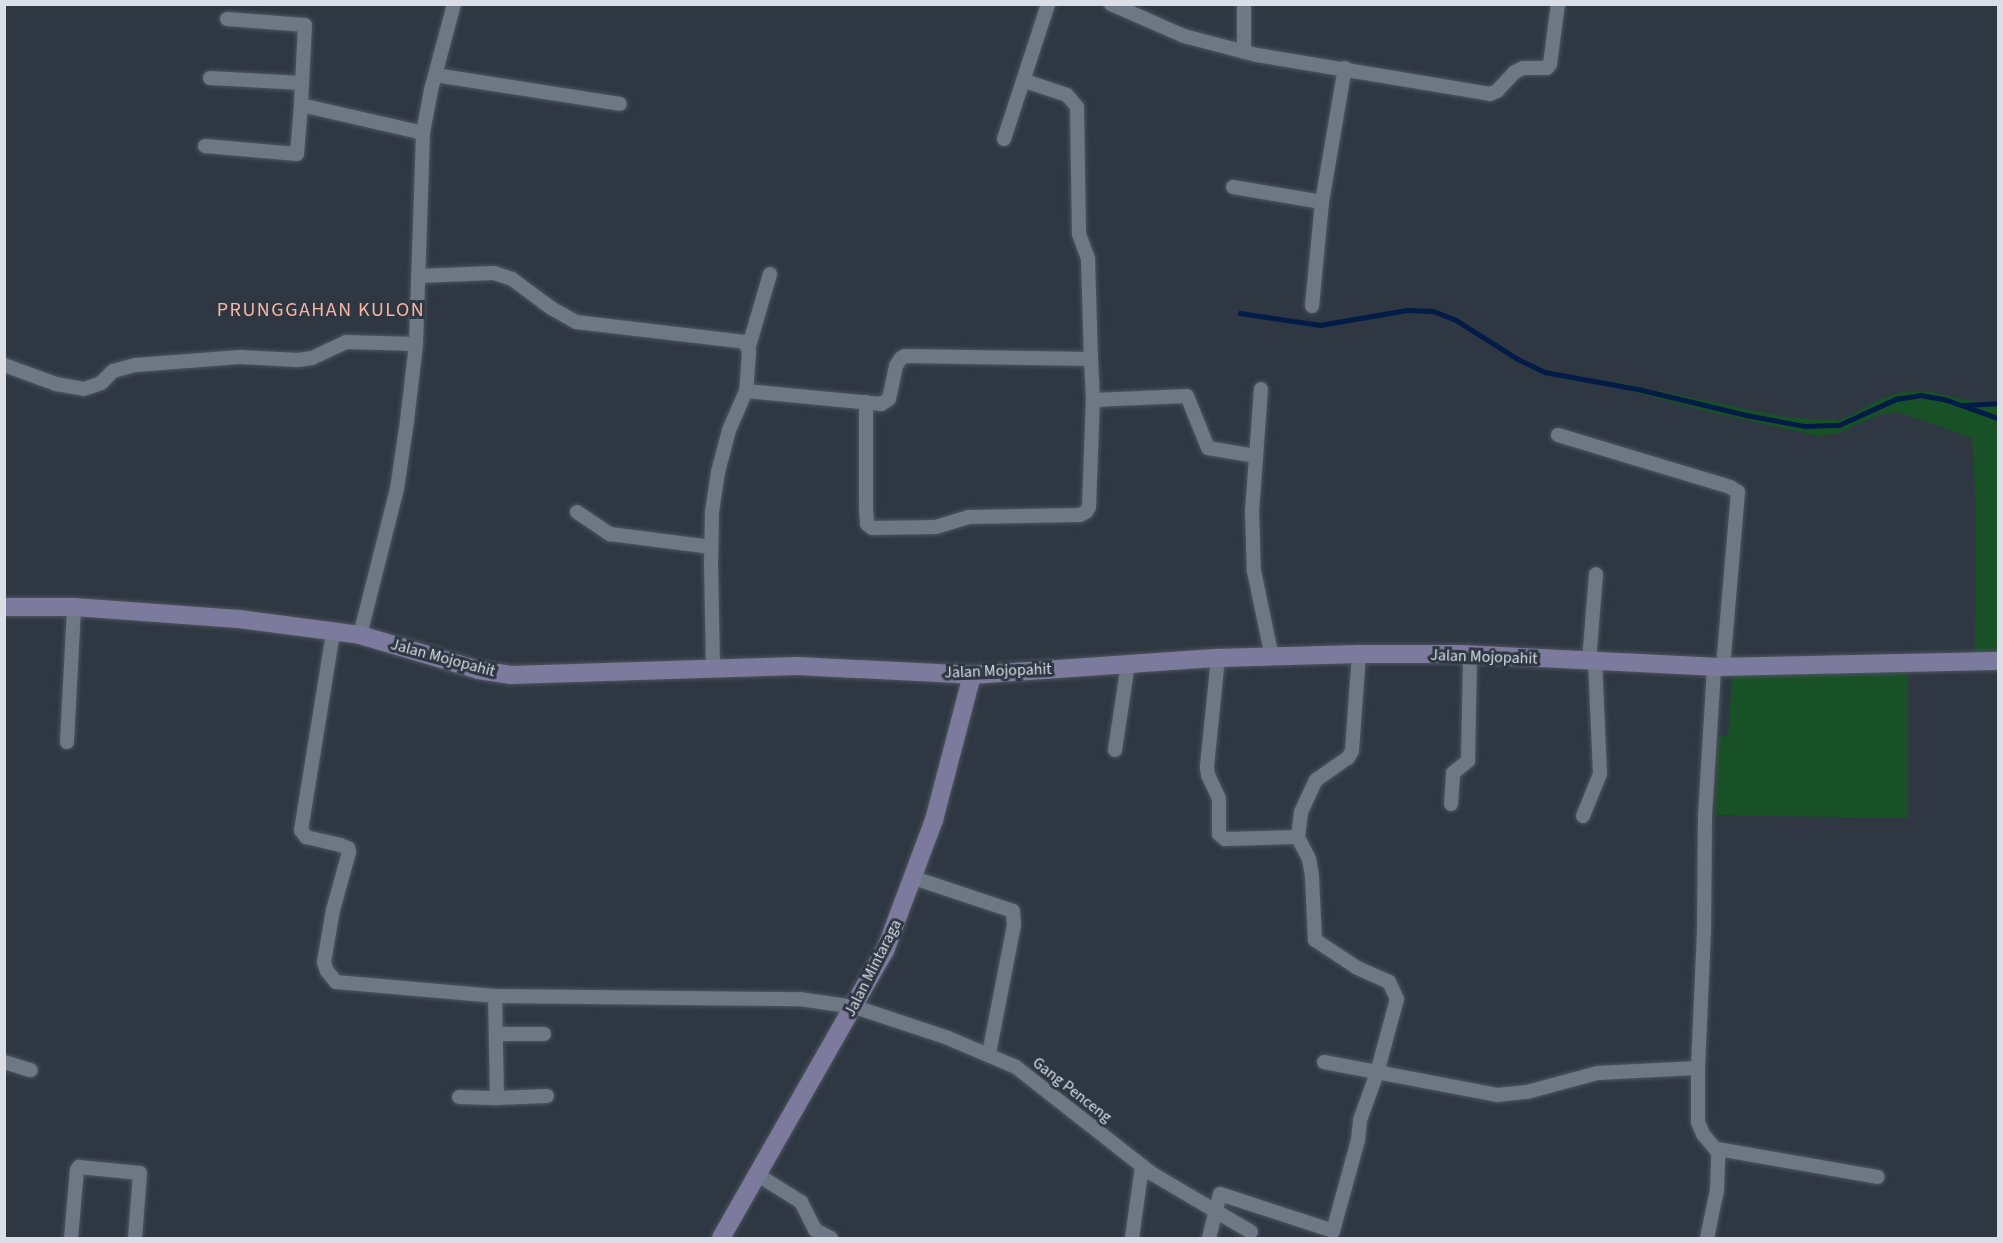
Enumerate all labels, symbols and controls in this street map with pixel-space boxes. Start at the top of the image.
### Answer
district label: PRUNGGAHAN KULON [217,298,425,322]
street label: Jalan Mojopahit [389,635,497,681]
street label: Jalan Mojopahit [1430,646,1538,668]
street label: Jalan Mojopahit [944,660,1052,682]
street label: Jalan Mintaraga [840,916,906,1020]
street label: Gang Penceng [1029,1053,1115,1127]

